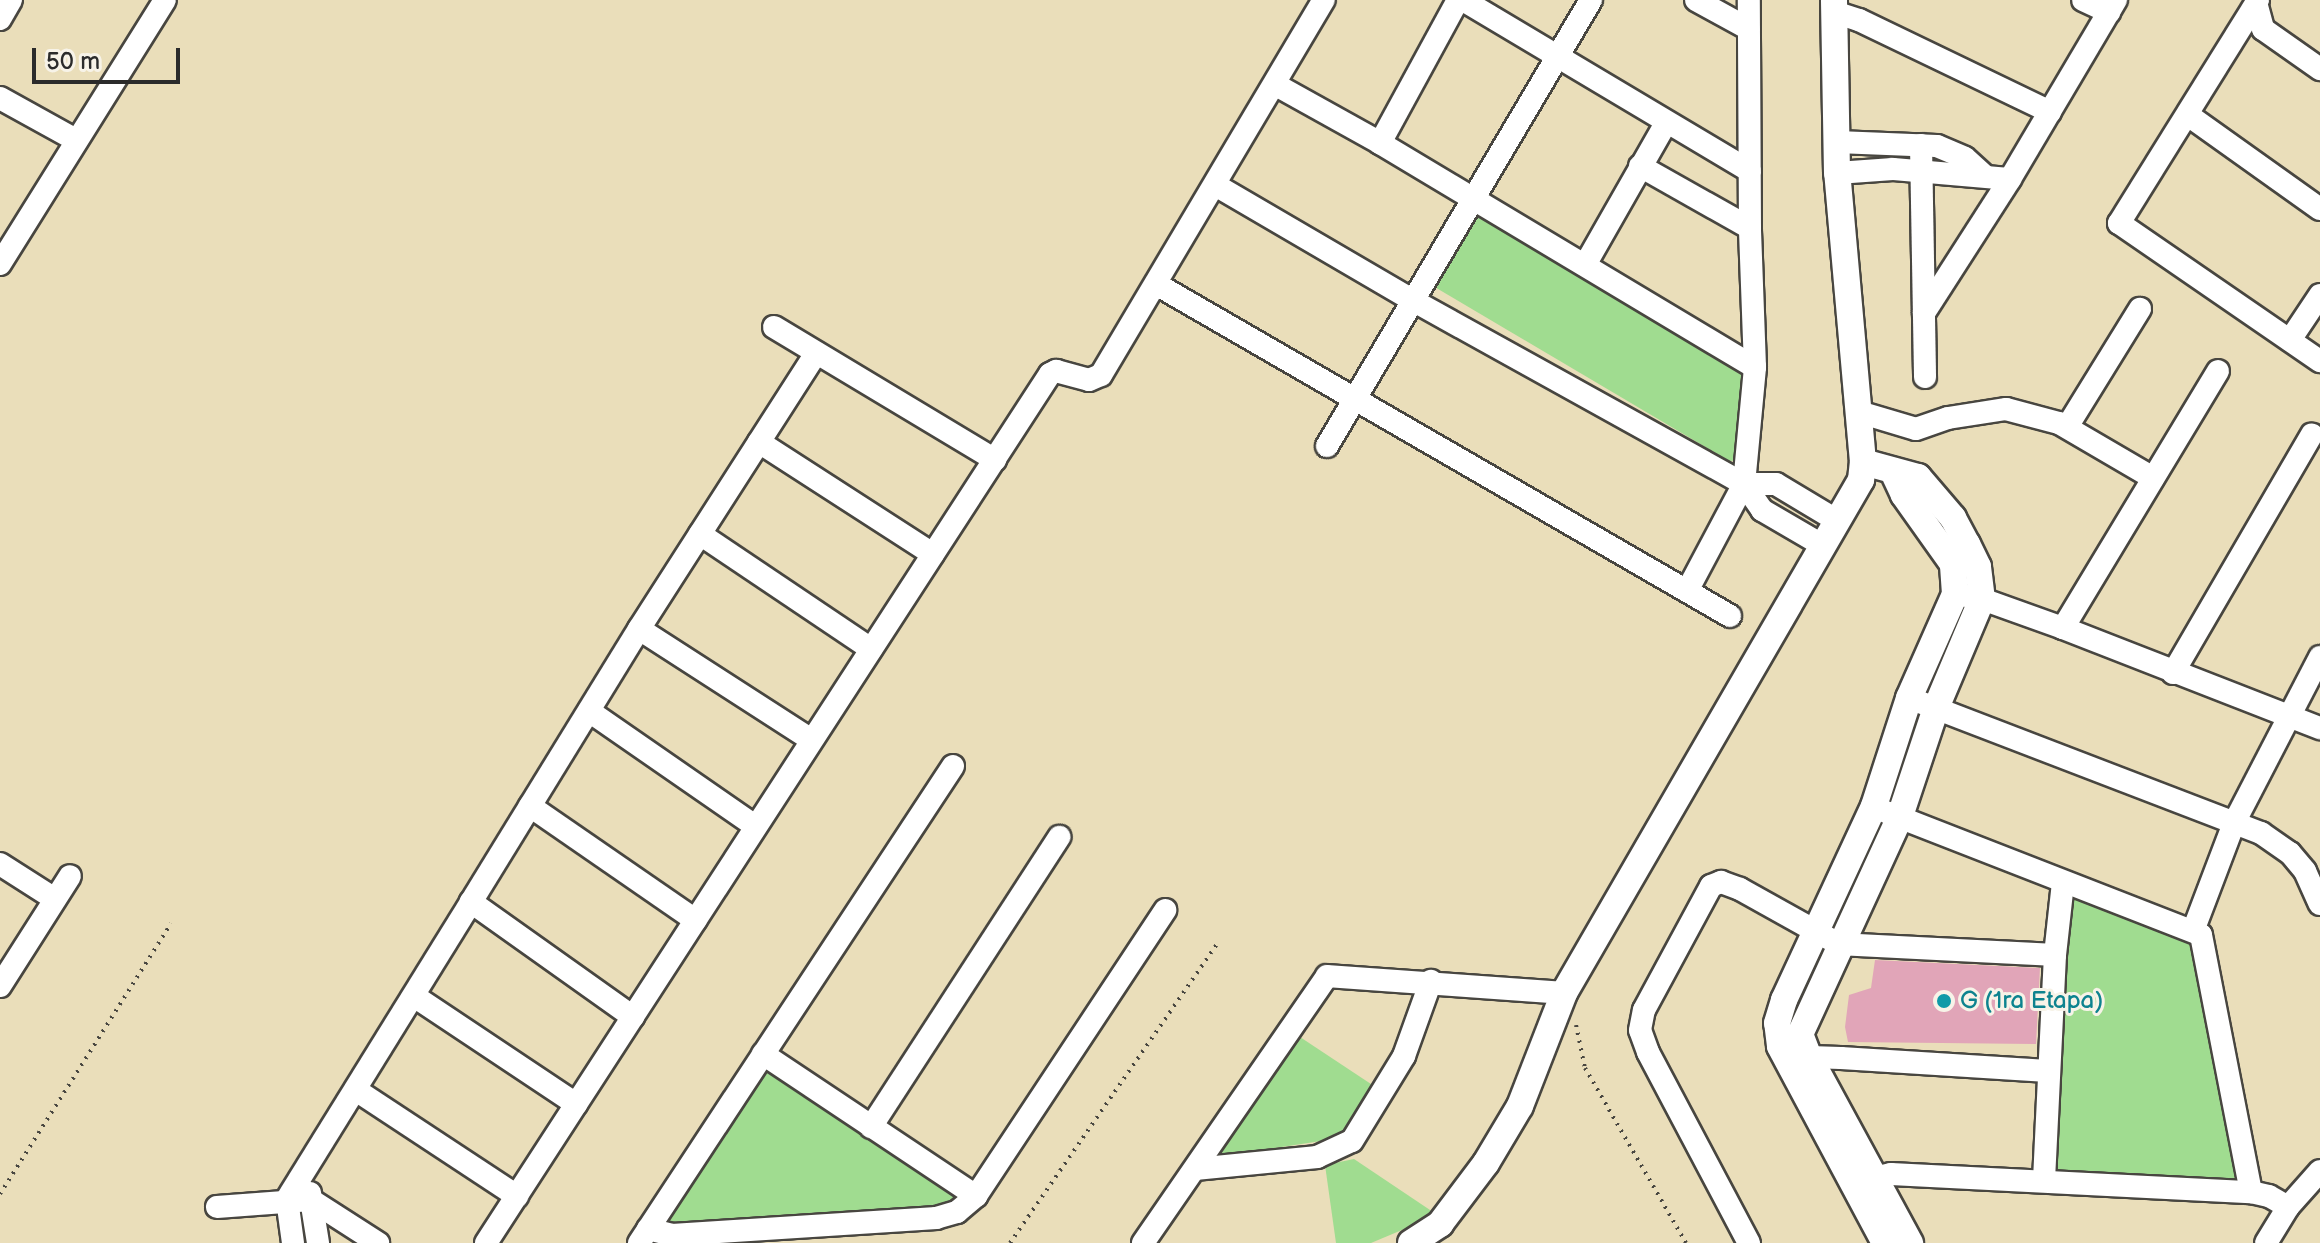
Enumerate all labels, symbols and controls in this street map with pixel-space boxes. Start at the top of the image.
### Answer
scale bar [36,32,184,82]
text: 50 m [46,47,100,76]
place label: G (1ra Etapa) [1960,987,2103,1015]
marker: G (1ra Etapa) [1935,992,1953,1010]

